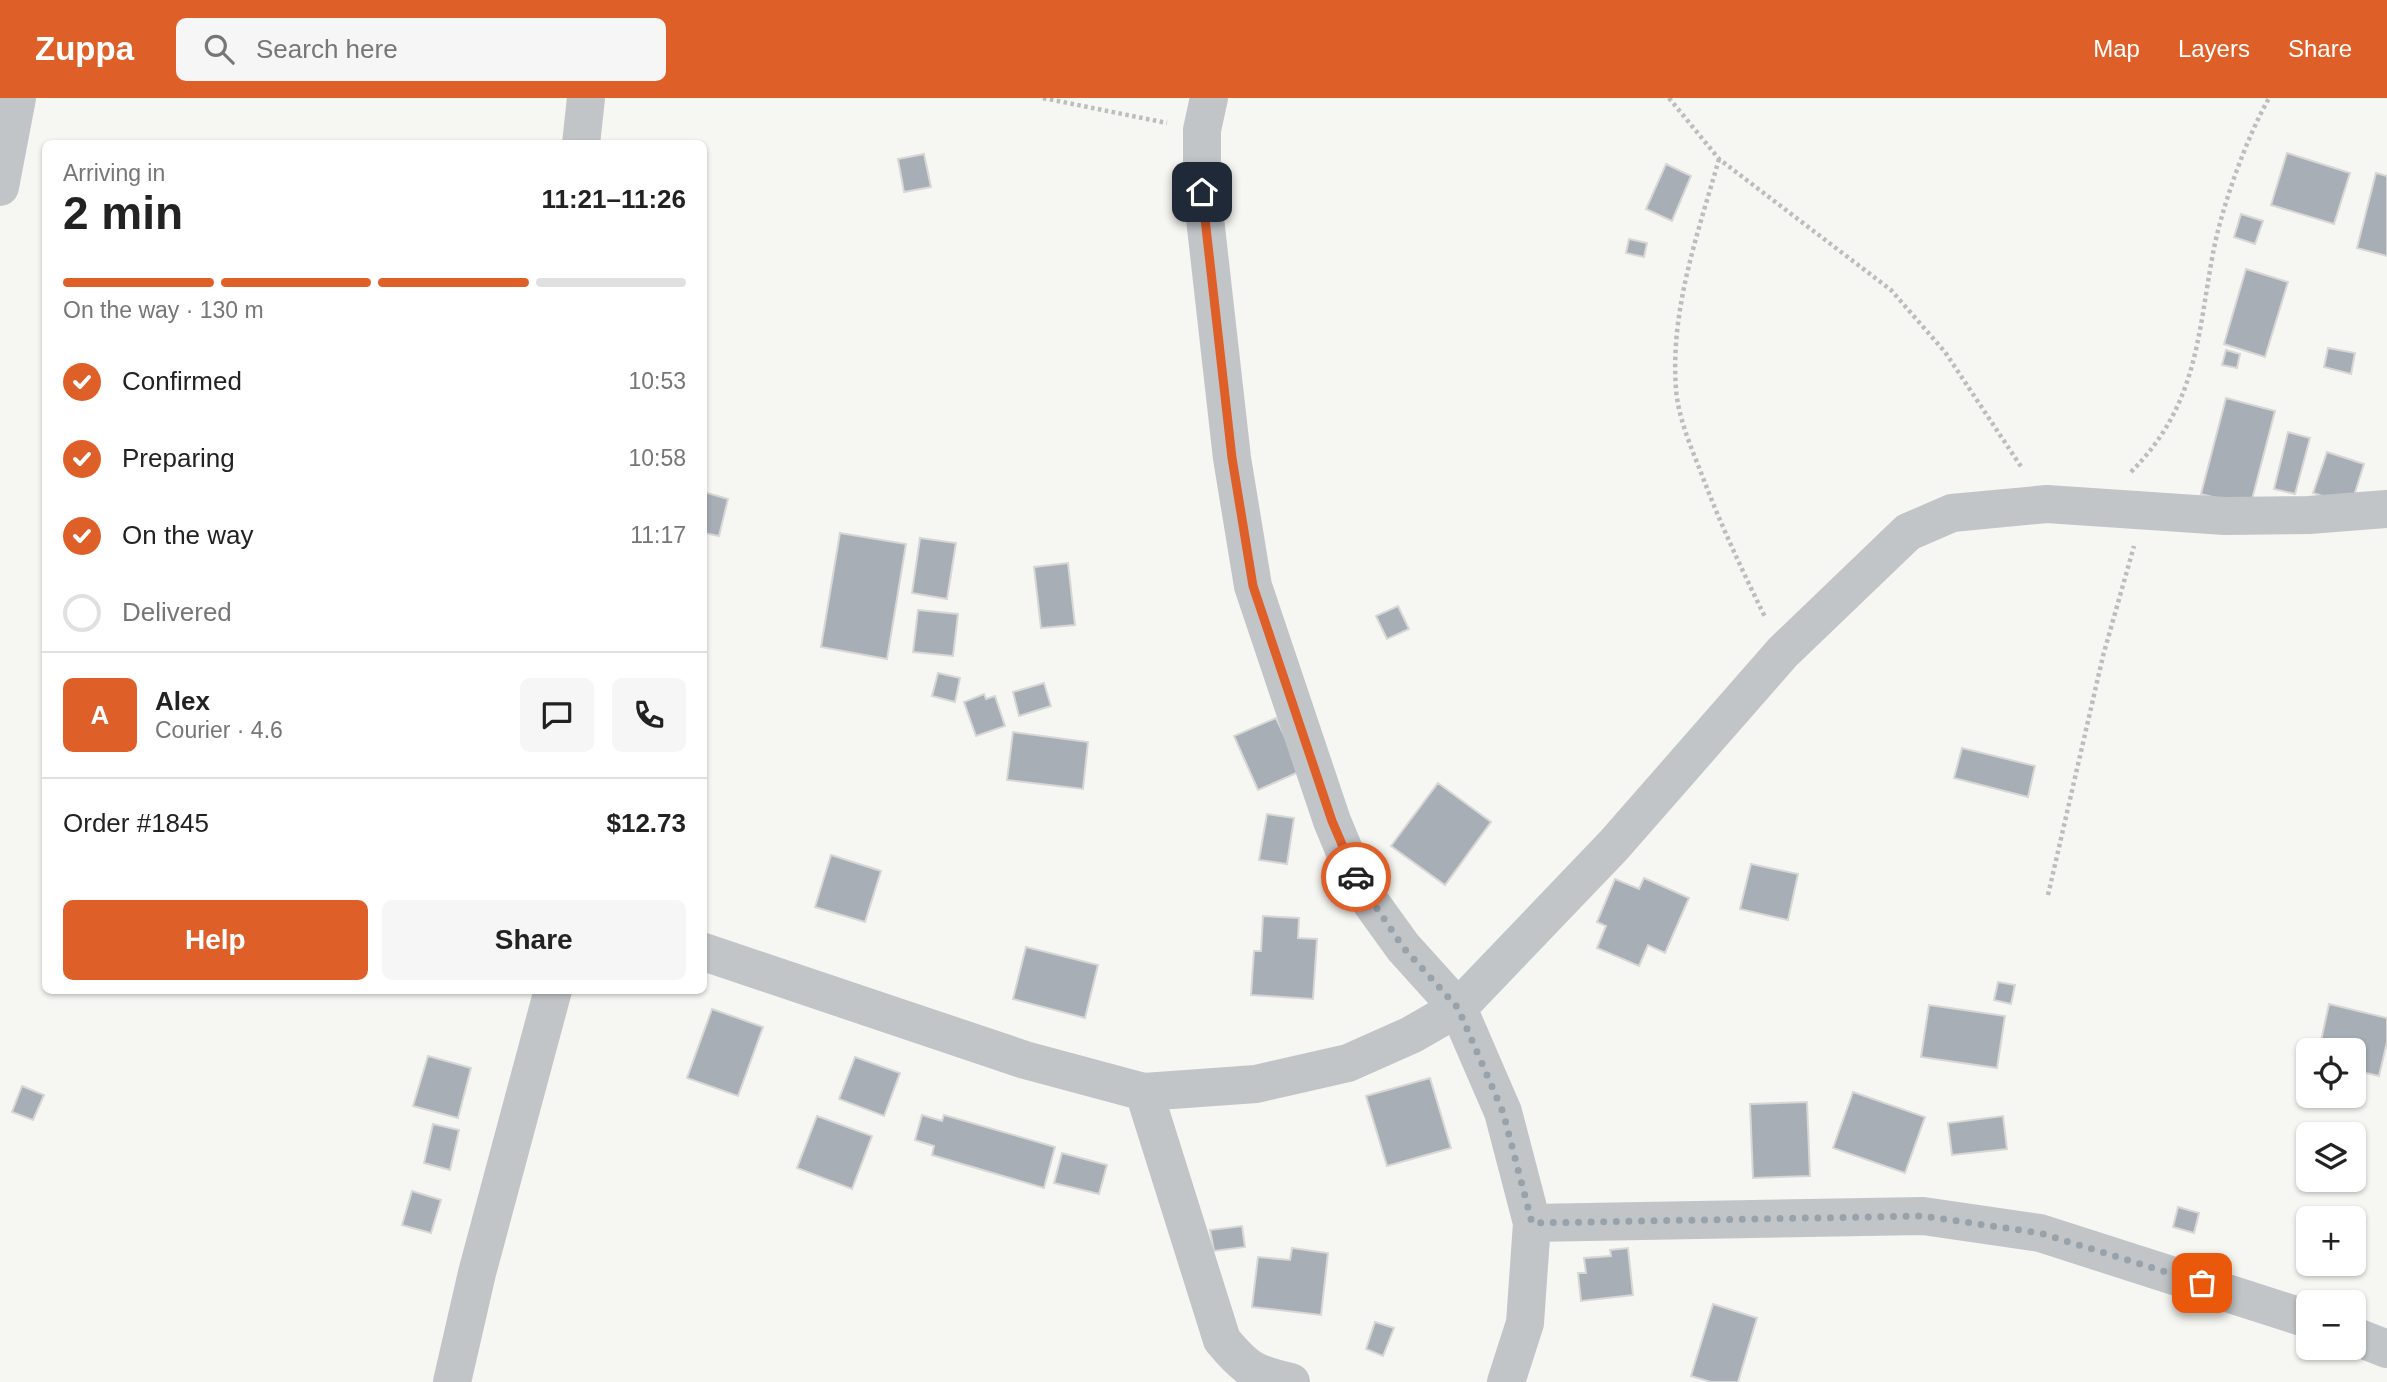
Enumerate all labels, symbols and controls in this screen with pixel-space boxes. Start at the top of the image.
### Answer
search box [176,18,666,81]
text: Zuppa [35,30,134,67]
icon: search [200,30,238,68]
text: Search here [256,34,398,64]
text: Map [2093,35,2140,62]
text: Layers [2178,35,2250,62]
text: Share [2288,35,2352,62]
text: Arriving in [63,160,165,186]
pin [1172,162,1232,222]
icon: home [1183,173,1221,211]
text: 11:21–11:26 [541,184,686,214]
text: 2 min [63,187,183,239]
text: On the way · 130 m [63,297,264,323]
icon: check [63,363,101,401]
text: Confirmed [122,366,242,396]
text: 10:53 [628,368,686,394]
icon: check [63,440,101,478]
text: Preparing [122,443,235,473]
text: 10:58 [628,445,686,471]
icon: check [63,517,101,555]
text: On the way [122,520,254,550]
text: 11:17 [630,522,686,548]
text: Delivered [122,597,232,627]
button: chat [520,678,594,752]
button: phone [612,678,686,752]
text: Alex [155,686,210,716]
text: A [91,700,109,730]
text: Courier · 4.6 [155,717,283,743]
text: Order #1845 [63,808,209,838]
text: $12.73 [606,808,686,838]
courier [1321,842,1391,912]
icon: car [1337,858,1375,896]
button: Help [63,900,368,980]
button: Share [382,900,686,980]
map controls [2296,1038,2366,1360]
button: locate [2296,1038,2366,1108]
button: layers [2296,1122,2366,1192]
button: + [2296,1206,2366,1276]
pin [2172,1253,2232,1313]
icon: bag [2183,1264,2221,1302]
button: − [2296,1290,2366,1360]

